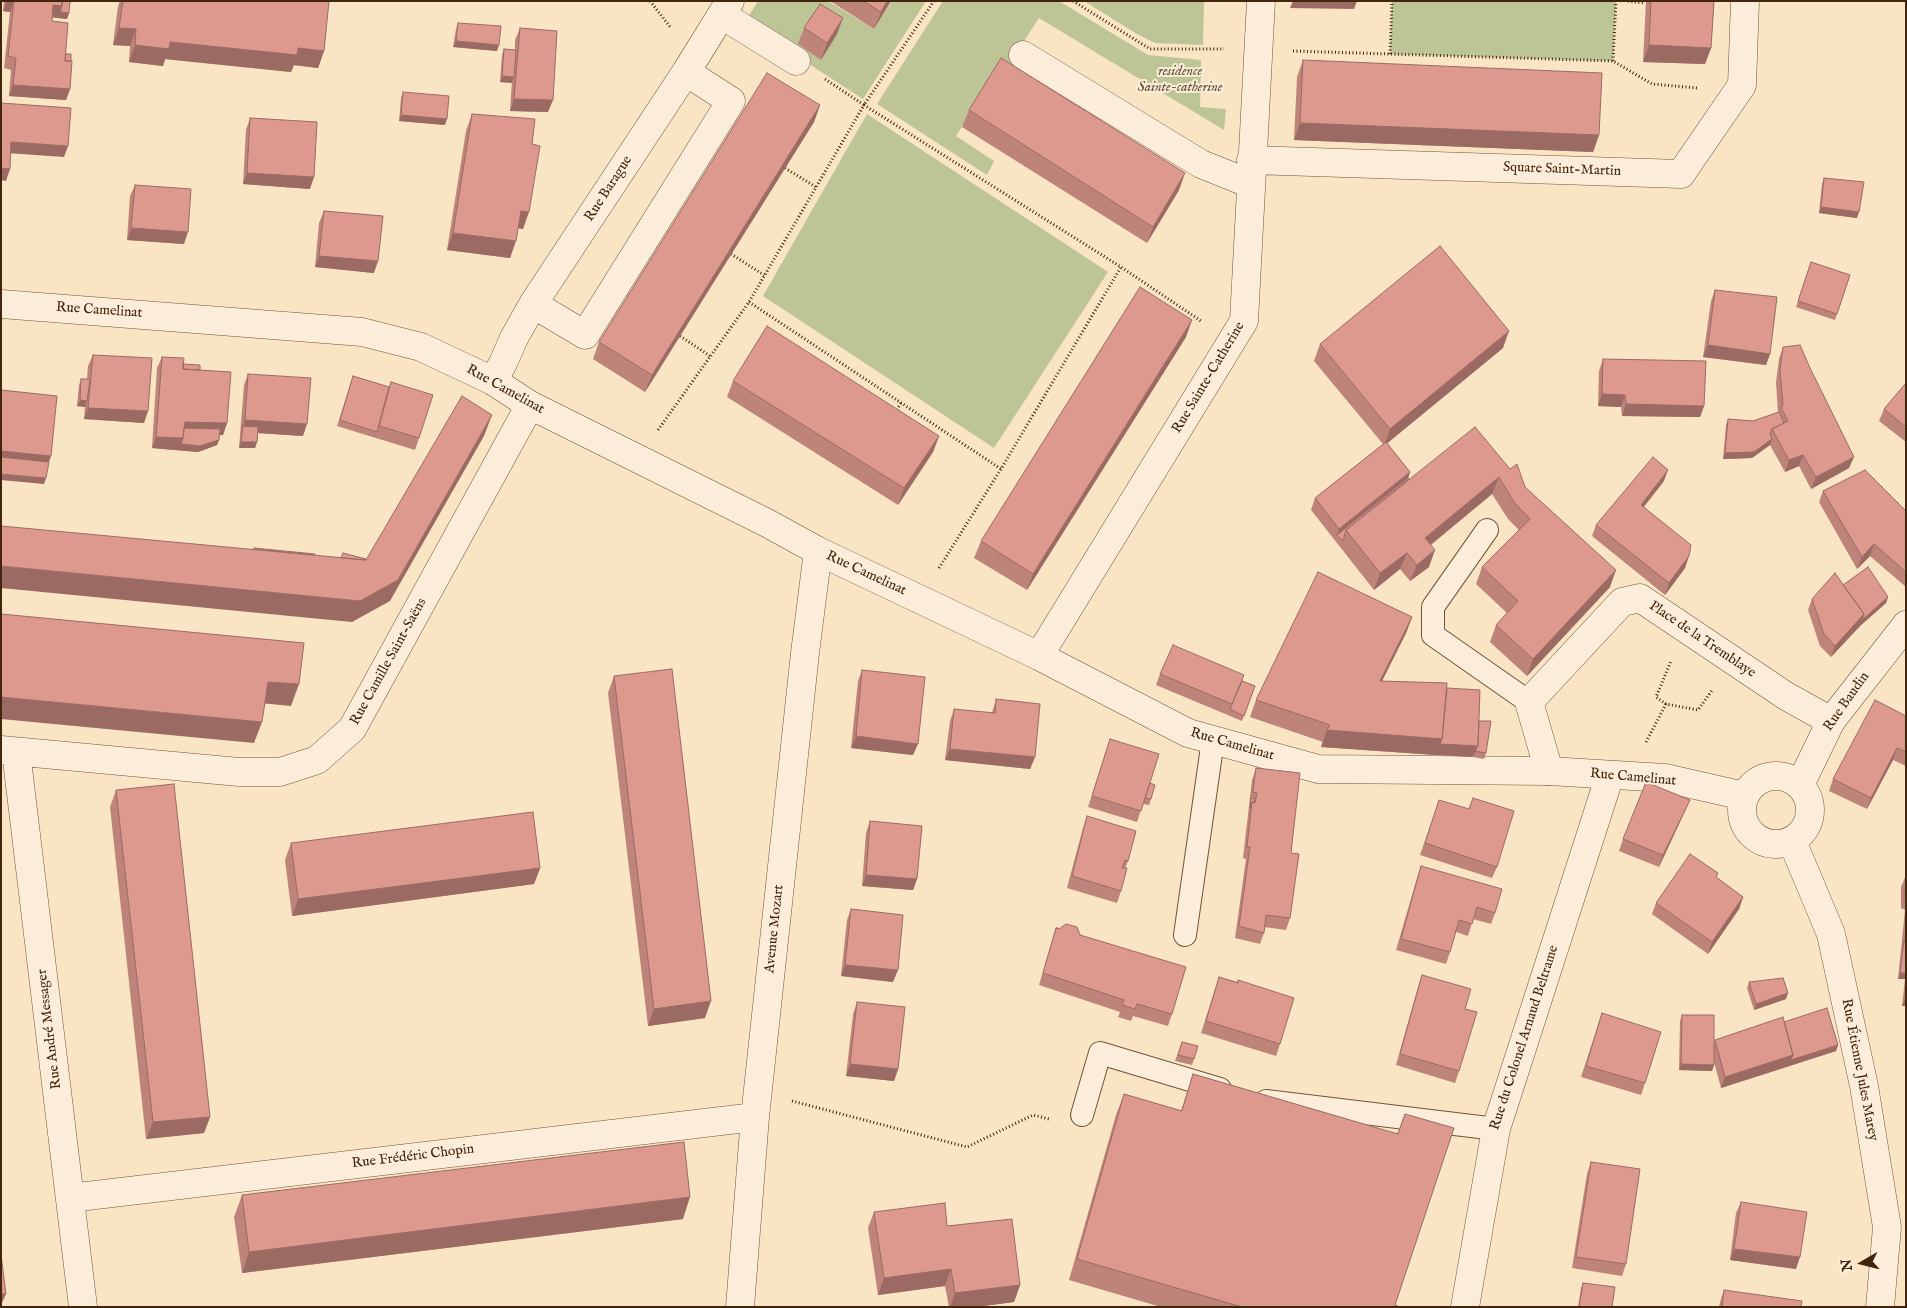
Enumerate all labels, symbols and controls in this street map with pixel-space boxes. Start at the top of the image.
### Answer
park label: residence Sainte-catherine [1137,64,1223,96]
street label: Rue Barague [582,153,636,225]
street label: Square Saint-Martin [1503,160,1621,180]
street label: Rue Camelinat [55,300,143,322]
street label: Rue Sainte-Catherine [1169,319,1249,437]
street label: Rue Camelinat [463,362,547,418]
street label: Rue Camelinat [823,548,909,600]
street label: Rue Camille Saint-Saëns [347,595,431,729]
street label: Place de la Tremblaye [1645,598,1759,682]
street label: Rue Baudin [1820,669,1874,735]
street label: Rue Camelinat [1188,725,1276,765]
street label: Rue Camelinat [1589,766,1677,790]
street label: Avenue Mozart [762,884,788,974]
street label: Rue du Colonel Arnaud Beltrame [1487,944,1563,1132]
street label: Rue André Messager [34,968,66,1090]
street label: Rue Étienne Jules Marey [1837,997,1881,1143]
street label: Rue Frédéric Chopin [351,1141,475,1173]
north arrow [1837,1238,1887,1288]
text: N [1837,1258,1857,1272]

